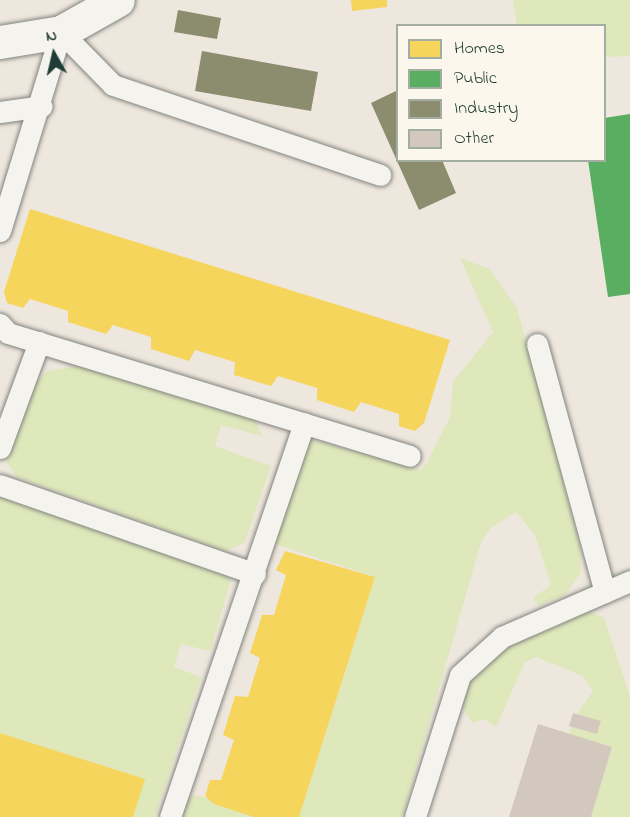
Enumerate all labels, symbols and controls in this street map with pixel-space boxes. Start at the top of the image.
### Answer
north arrow [24,24,84,84]
text: N [44,24,59,49]
legend [396,24,606,162]
text: Homes [454,36,505,62]
text: Public [454,66,497,92]
text: Industry [454,96,518,122]
text: Other [454,126,494,152]

